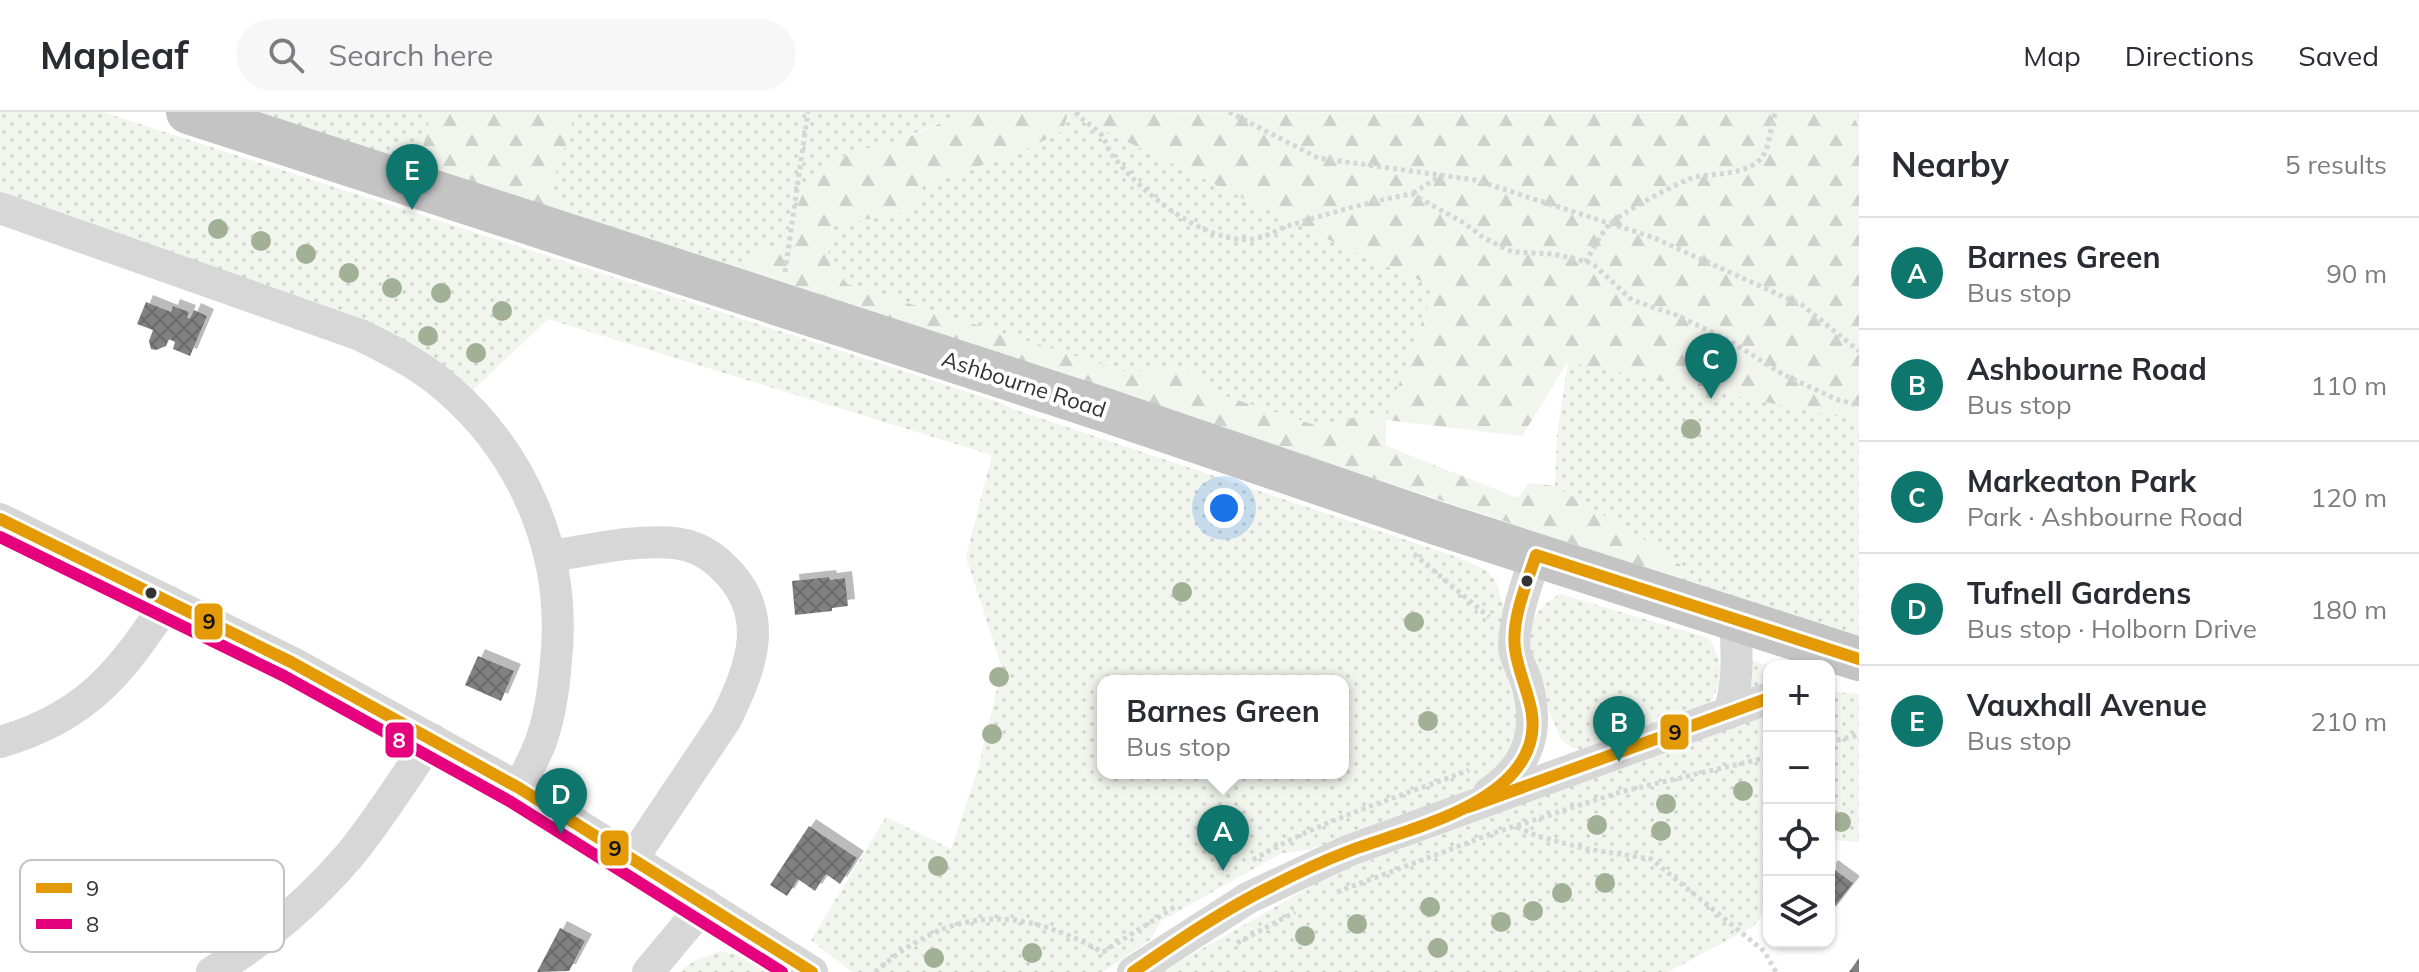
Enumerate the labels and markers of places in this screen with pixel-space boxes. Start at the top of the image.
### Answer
pin: E [386,144,438,210]
pin: C [1685,333,1737,399]
unlabelled marker [1519,573,1535,589]
unlabelled marker [143,585,159,601]
pin: B [1593,696,1645,762]
pin: D [535,768,587,834]
pin: A [1197,805,1249,871]

